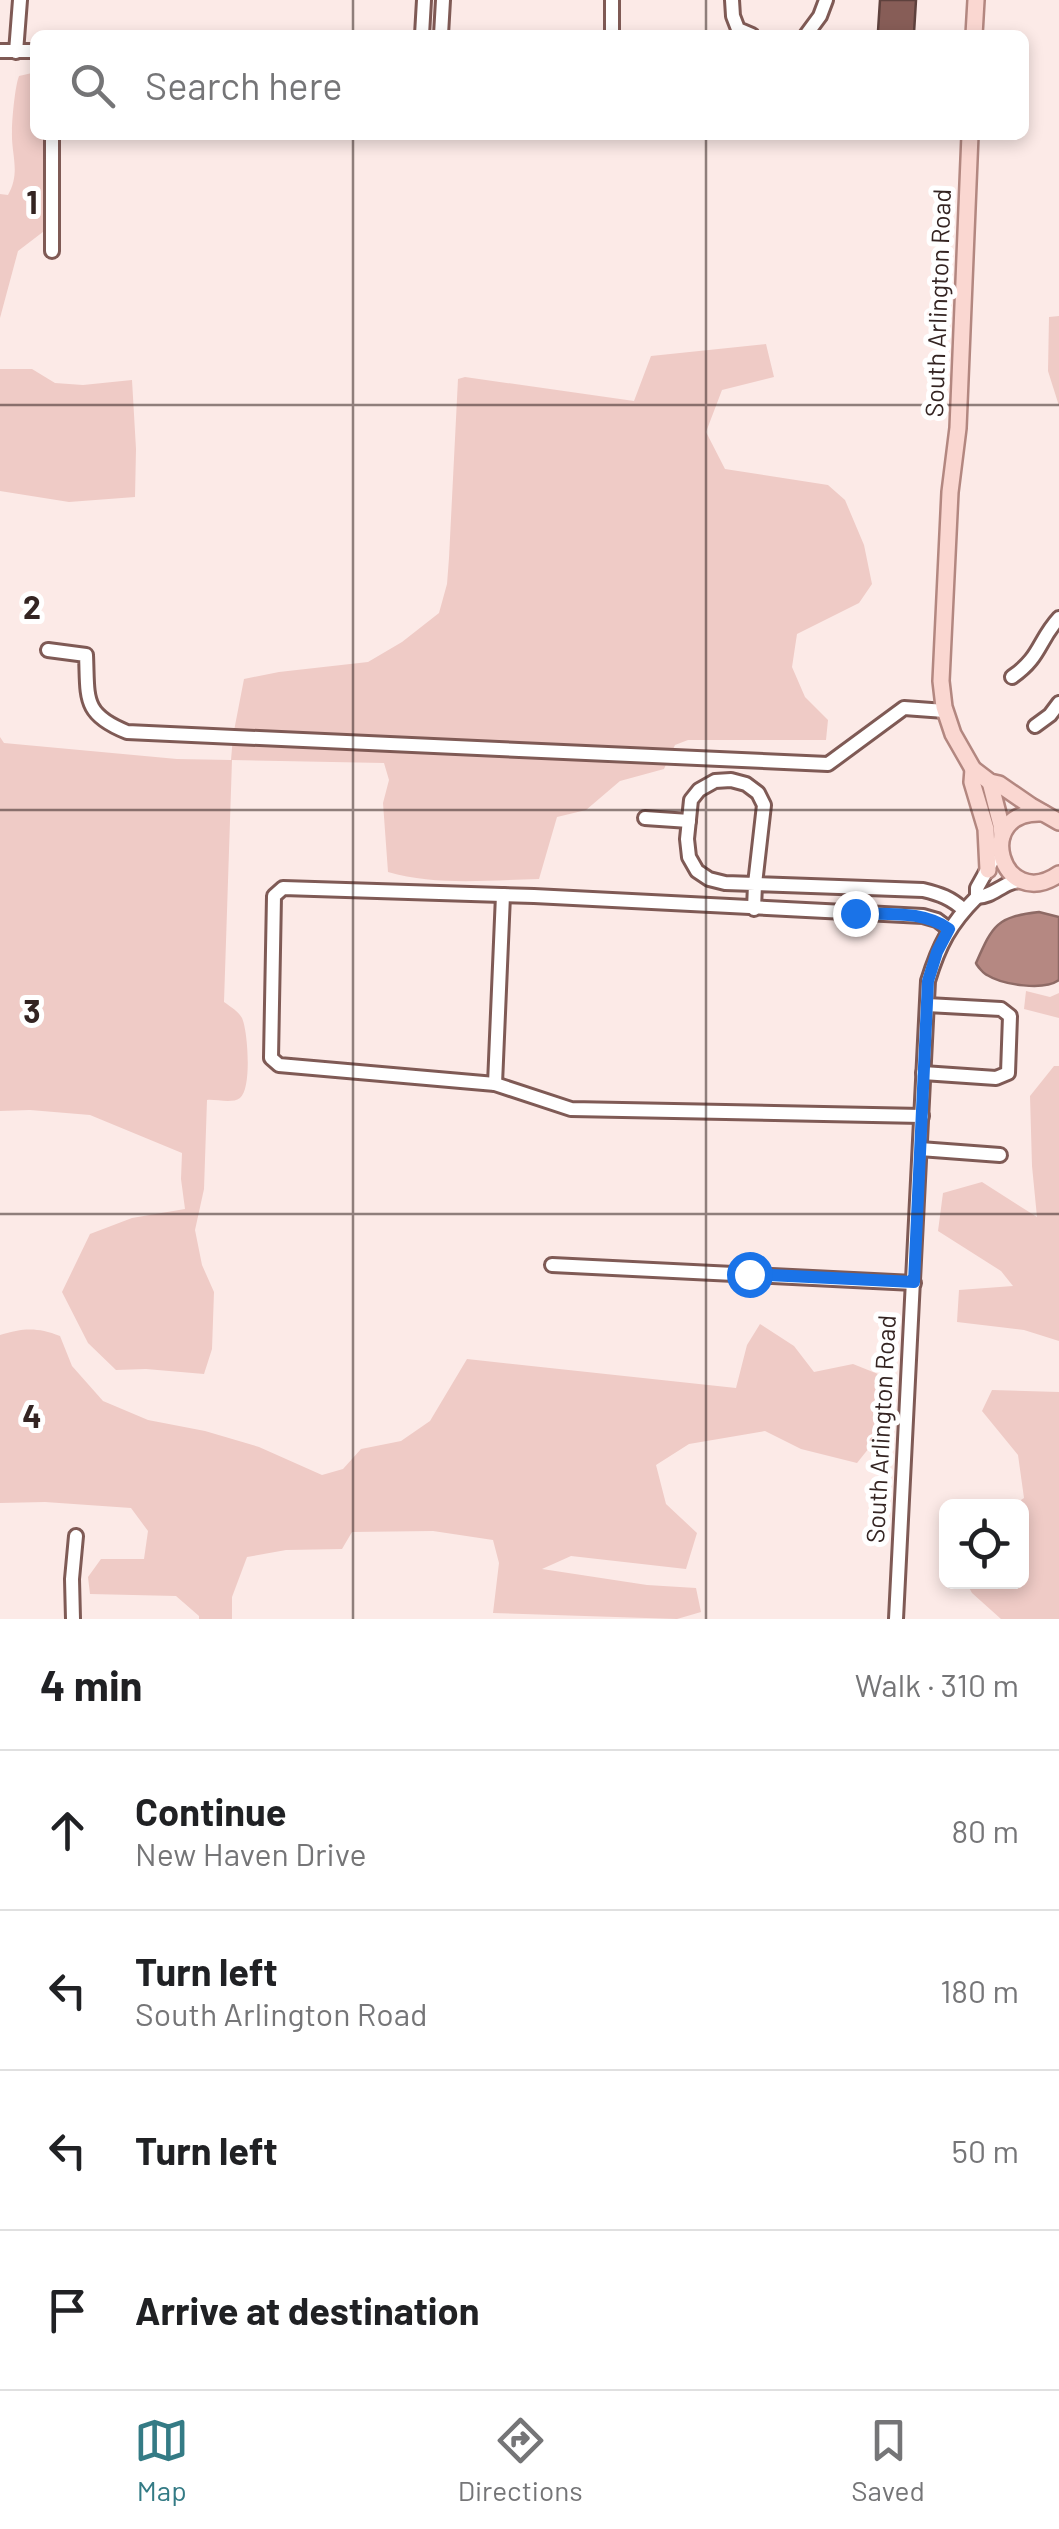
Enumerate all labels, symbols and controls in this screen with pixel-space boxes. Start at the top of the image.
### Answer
search box [30,30,1029,140]
icon: search [65,58,120,113]
text: Search here [145,62,343,108]
text: 1 [26,182,38,220]
street label: South Arlington Road [918,188,956,418]
text: 2 [23,587,41,625]
route end [833,891,879,937]
text: 3 [23,991,41,1029]
route start [727,1252,773,1298]
street label: South Arlington Road [859,1314,901,1544]
text: 4 [22,1396,42,1434]
map controls [939,1499,1029,1589]
button: locate [939,1499,1029,1589]
text: 4 min [40,1659,143,1709]
text: Walk · 310 m [855,1665,1019,1703]
text: Continue [135,1788,286,1834]
icon: ahead [40,1803,95,1858]
text: 80 m [951,1811,1019,1849]
text: New Haven Drive [135,1834,367,1872]
text: Turn left [135,1948,278,1994]
icon: left [40,1963,95,2018]
text: 180 m [940,1971,1019,2009]
text: South Arlington Road [135,1994,428,2032]
icon: left [40,2123,95,2178]
text: Turn left [135,2127,278,2173]
text: 50 m [952,2131,1019,2169]
icon: arrive [40,2283,95,2338]
text: Arrive at destination [135,2287,480,2333]
tab: Map [134,2413,189,2507]
tab: Directions [458,2413,583,2507]
tab: Saved [851,2413,925,2507]

